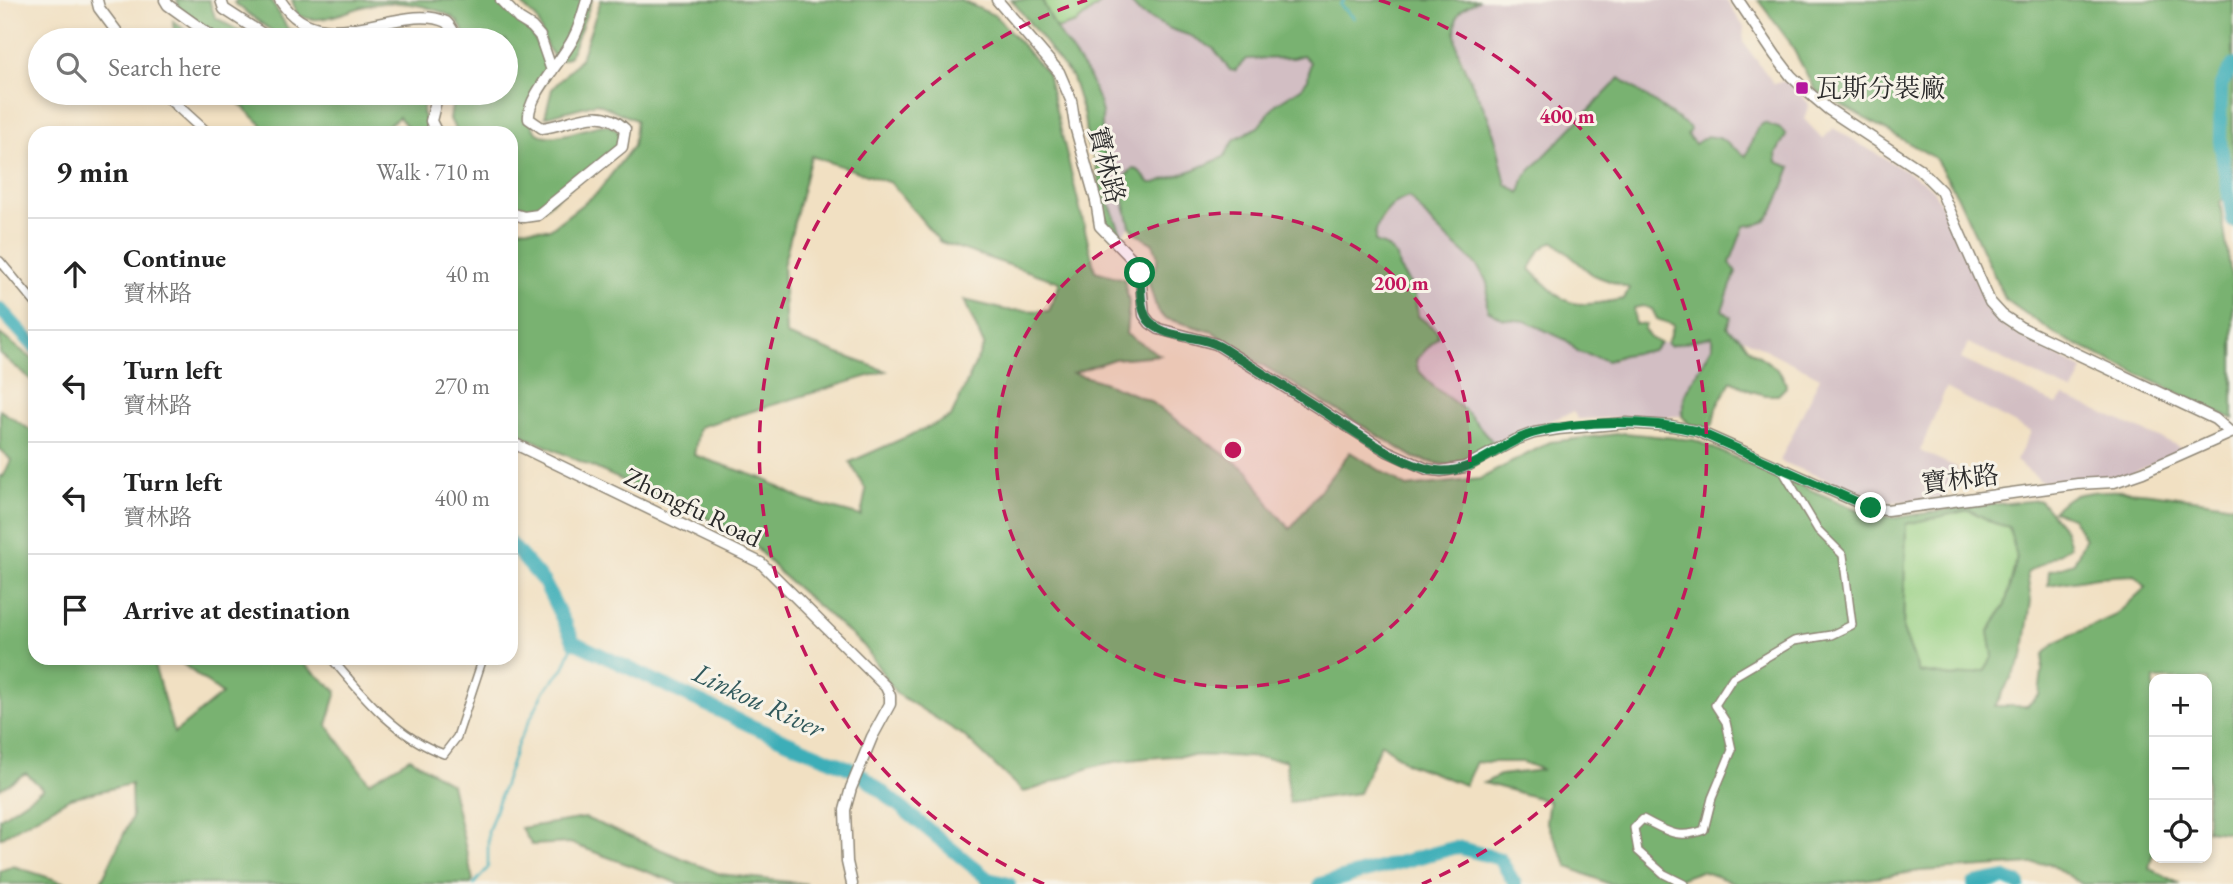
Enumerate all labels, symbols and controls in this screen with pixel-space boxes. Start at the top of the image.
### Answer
search box [28,28,518,105]
icon: search [52,48,90,86]
text: Search here [108,50,221,84]
place label: 瓦斯分裝廠 [1816,71,1946,105]
marker: 瓦斯分裝廠 [1794,80,1810,96]
text: 400 m [1539,102,1595,129]
street label: 寶林路 [1081,123,1133,207]
text: 9 min [56,152,129,191]
text: Walk · 710 m [376,157,490,187]
text: Continue [123,241,226,275]
icon: ahead [56,255,94,293]
route start [1124,257,1155,288]
text: 40 m [445,259,490,289]
text: 200 m [1373,269,1429,296]
text: 寶林路 [123,278,192,308]
text: Turn left [123,353,222,387]
icon: left [56,367,94,405]
text: 270 m [434,371,490,401]
text: 寶林路 [123,390,192,420]
centre of rings [1221,438,1245,462]
street label: 寶林路 [1919,457,2001,501]
street label: Zhongfu Road [619,459,768,555]
text: Turn left [123,465,222,499]
icon: left [56,479,94,517]
text: 400 m [434,483,490,513]
route end [1855,492,1886,523]
text: 寶林路 [123,502,192,532]
icon: arrive [56,591,94,629]
text: Arrive at destination [123,593,350,627]
water label: Linkou River [687,654,832,747]
map controls [2149,674,2212,863]
button: + [2149,674,2212,737]
button: − [2149,737,2212,800]
button: locate [2149,800,2212,863]

